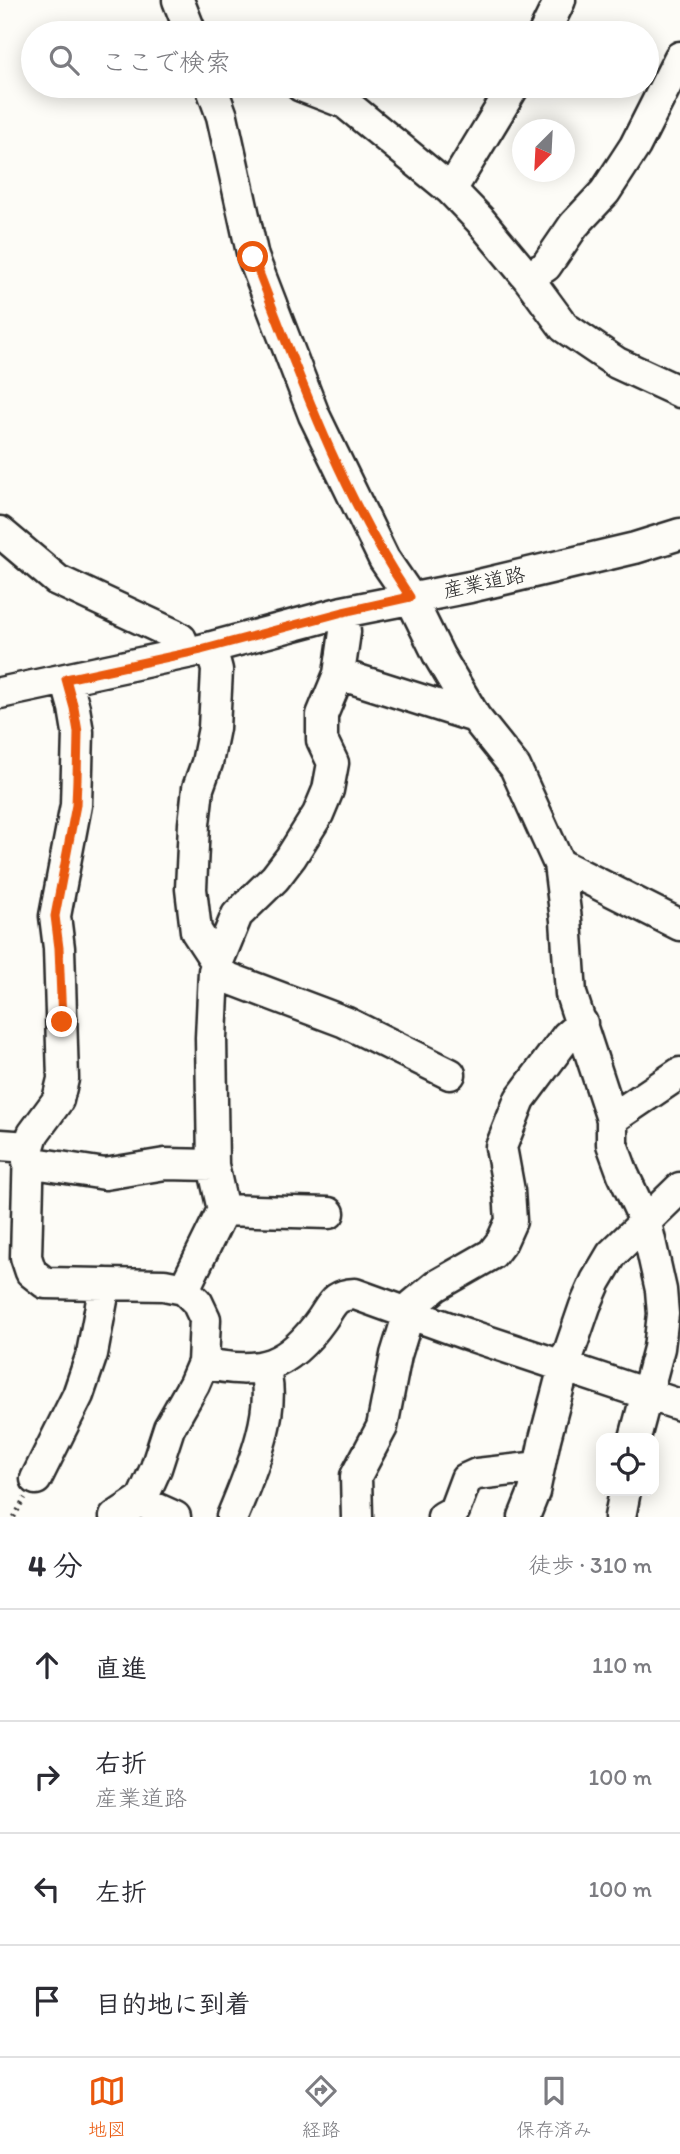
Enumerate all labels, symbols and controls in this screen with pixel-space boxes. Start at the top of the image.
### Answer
search box [21,21,659,98]
icon: search [45,41,83,79]
text: ここで検索 [101,46,231,78]
north arrow [512,119,575,182]
route start [237,241,268,272]
street label: 産業道路 [440,561,528,603]
route end [46,1006,77,1037]
map controls [596,1433,659,1496]
button: locate [596,1433,659,1496]
text: 4 分 [28,1547,83,1584]
text: 徒歩 · 310 m [528,1551,652,1579]
icon: ahead [28,1646,66,1684]
text: 110 m [592,1651,652,1679]
text: 直進 [95,1652,147,1684]
text: 右折 [95,1747,147,1779]
icon: right [28,1758,66,1796]
text: 100 m [588,1763,652,1791]
text: 産業道路 [95,1784,187,1812]
icon: left [28,1870,66,1908]
text: 100 m [588,1875,652,1903]
text: 左折 [95,1876,147,1908]
icon: arrive [28,1982,66,2020]
text: 目的地に到着 [95,1988,251,2020]
tab: 地図 [88,2072,126,2141]
tab: 経路 [302,2072,340,2141]
tab: 保存済み [516,2072,592,2141]

